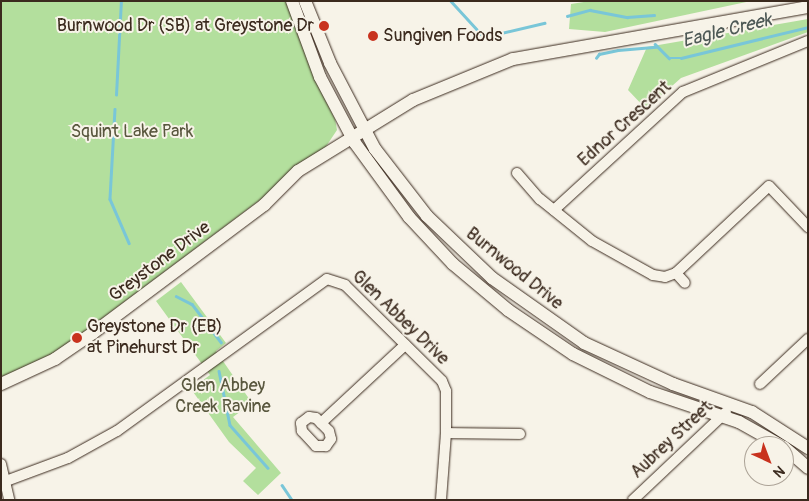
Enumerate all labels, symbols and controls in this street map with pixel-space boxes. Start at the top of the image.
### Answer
water label: Eagle Creek [680,9,774,53]
place label: Burnwood Dr (SB) at Greystone Dr [57,15,314,37]
marker: Burnwood Dr (SB) at Greystone Dr [318,20,330,32]
place label: Sungiven Foods [383,25,502,47]
marker: Sungiven Foods [367,30,379,42]
street label: Ednor Crescent [574,77,676,171]
park label: Squint Lake Park [71,121,193,143]
street label: Greystone Drive [105,217,215,307]
street label: Burnwood Drive [461,223,567,315]
street label: Glen Abbey Drive [347,266,453,370]
place label: Greystone Dr (EB) at Pinehurst Dr [87,317,223,359]
marker: Greystone Dr (EB) at Pinehurst Dr [71,332,83,344]
park label: Glen Abbey Creek Ravine [175,376,271,418]
street label: Aubrey Street [627,397,717,483]
north arrow [744,436,794,486]
text: N [770,462,788,481]

